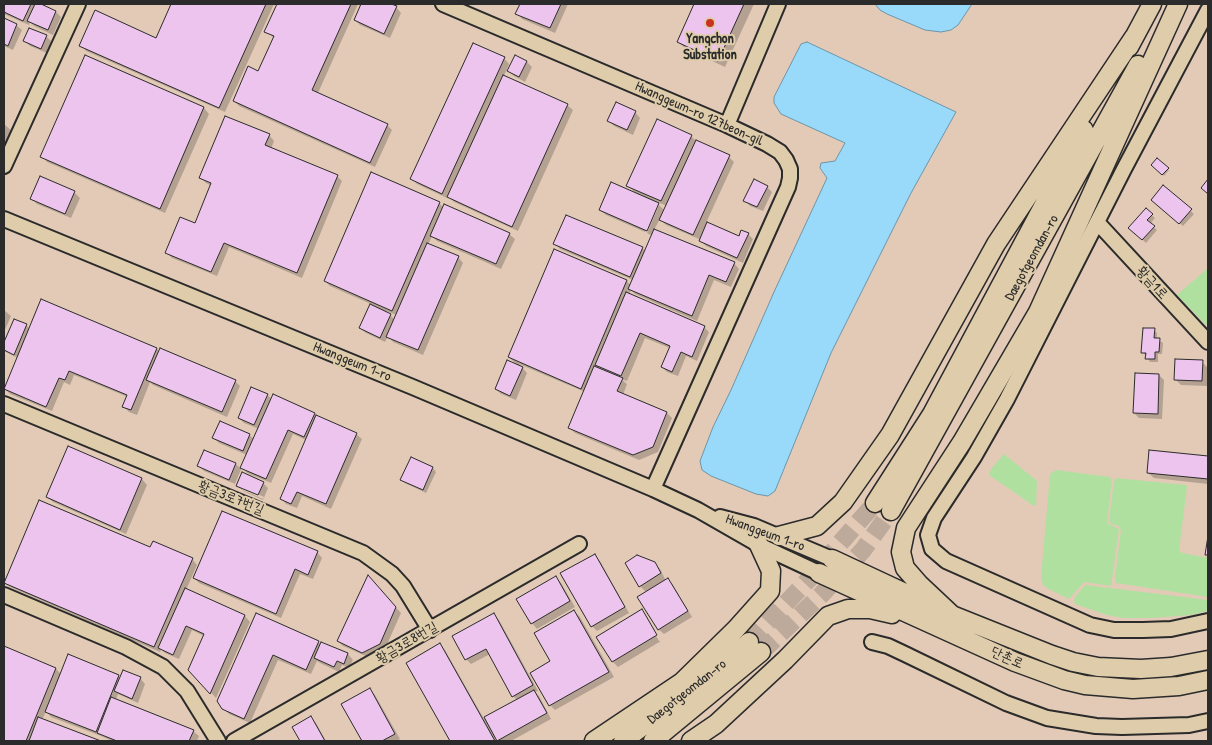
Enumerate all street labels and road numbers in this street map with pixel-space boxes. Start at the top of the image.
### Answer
street label: Hwanggeum-ro 127beon-gil [632,78,766,150]
street label: Daegotgeomdan-ro [1002,212,1062,304]
street label: 황금1로 [1133,263,1171,303]
street label: Hwanggeum 1-ro [310,339,394,385]
street label: 황금3로7번길 [196,477,266,519]
street label: Hwanggeum 1-ro [723,511,807,555]
street label: 황금3로8번길 [373,619,441,667]
street label: 단촌로 [988,643,1026,673]
street label: Daegotgeomdan-ro [644,656,730,728]

